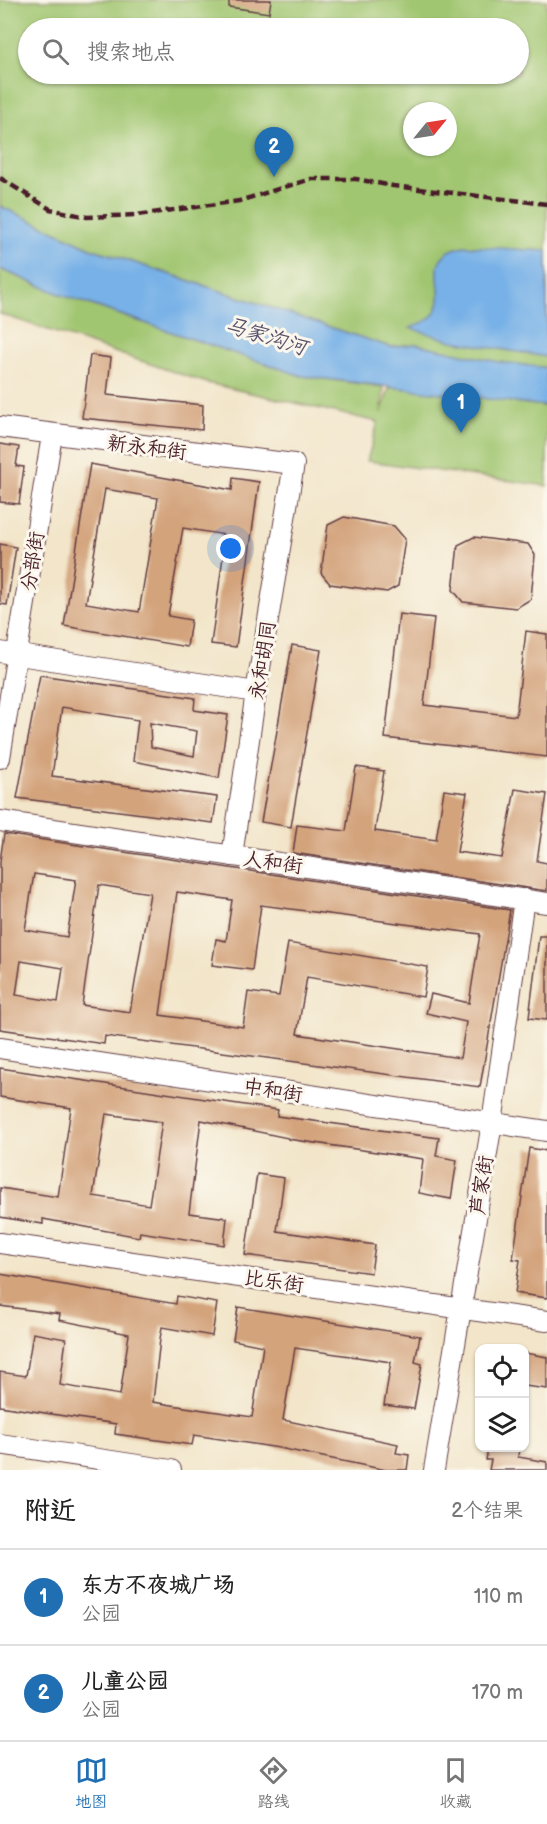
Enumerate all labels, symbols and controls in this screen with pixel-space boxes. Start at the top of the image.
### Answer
search box [18,18,529,84]
icon: search [39,35,72,68]
text: 搜索地点 [87,39,175,66]
north arrow [403,102,457,156]
pin: 2 [254,128,294,177]
water label: 马家沟河 [222,312,313,362]
pin: 1 [442,384,480,433]
street label: 新永和街 [106,431,188,465]
street label: 分部街 [16,530,50,593]
your location [216,534,245,563]
street label: 永和胡同 [245,619,281,702]
street label: 人和街 [241,847,304,879]
street label: 中和街 [241,1074,304,1108]
street label: 芦家街 [465,1154,499,1217]
street label: 比乐街 [242,1266,305,1298]
map controls [475,1344,529,1452]
button: locate [475,1344,529,1398]
button: layers [475,1398,529,1452]
text: 附近 [24,1496,76,1527]
text: 2个结果 [451,1499,523,1523]
text: 东方不夜城广场 [81,1572,235,1599]
text: 1 [39,1585,48,1609]
text: 110 m [474,1585,523,1609]
text: 公园 [81,1602,121,1626]
text: 儿童公园 [81,1668,169,1695]
text: 2 [38,1681,49,1705]
text: 170 m [472,1681,523,1705]
text: 公园 [81,1698,121,1722]
tab: 地图 [75,1754,108,1812]
tab: 路线 [257,1754,290,1812]
tab: 收藏 [439,1754,472,1812]

